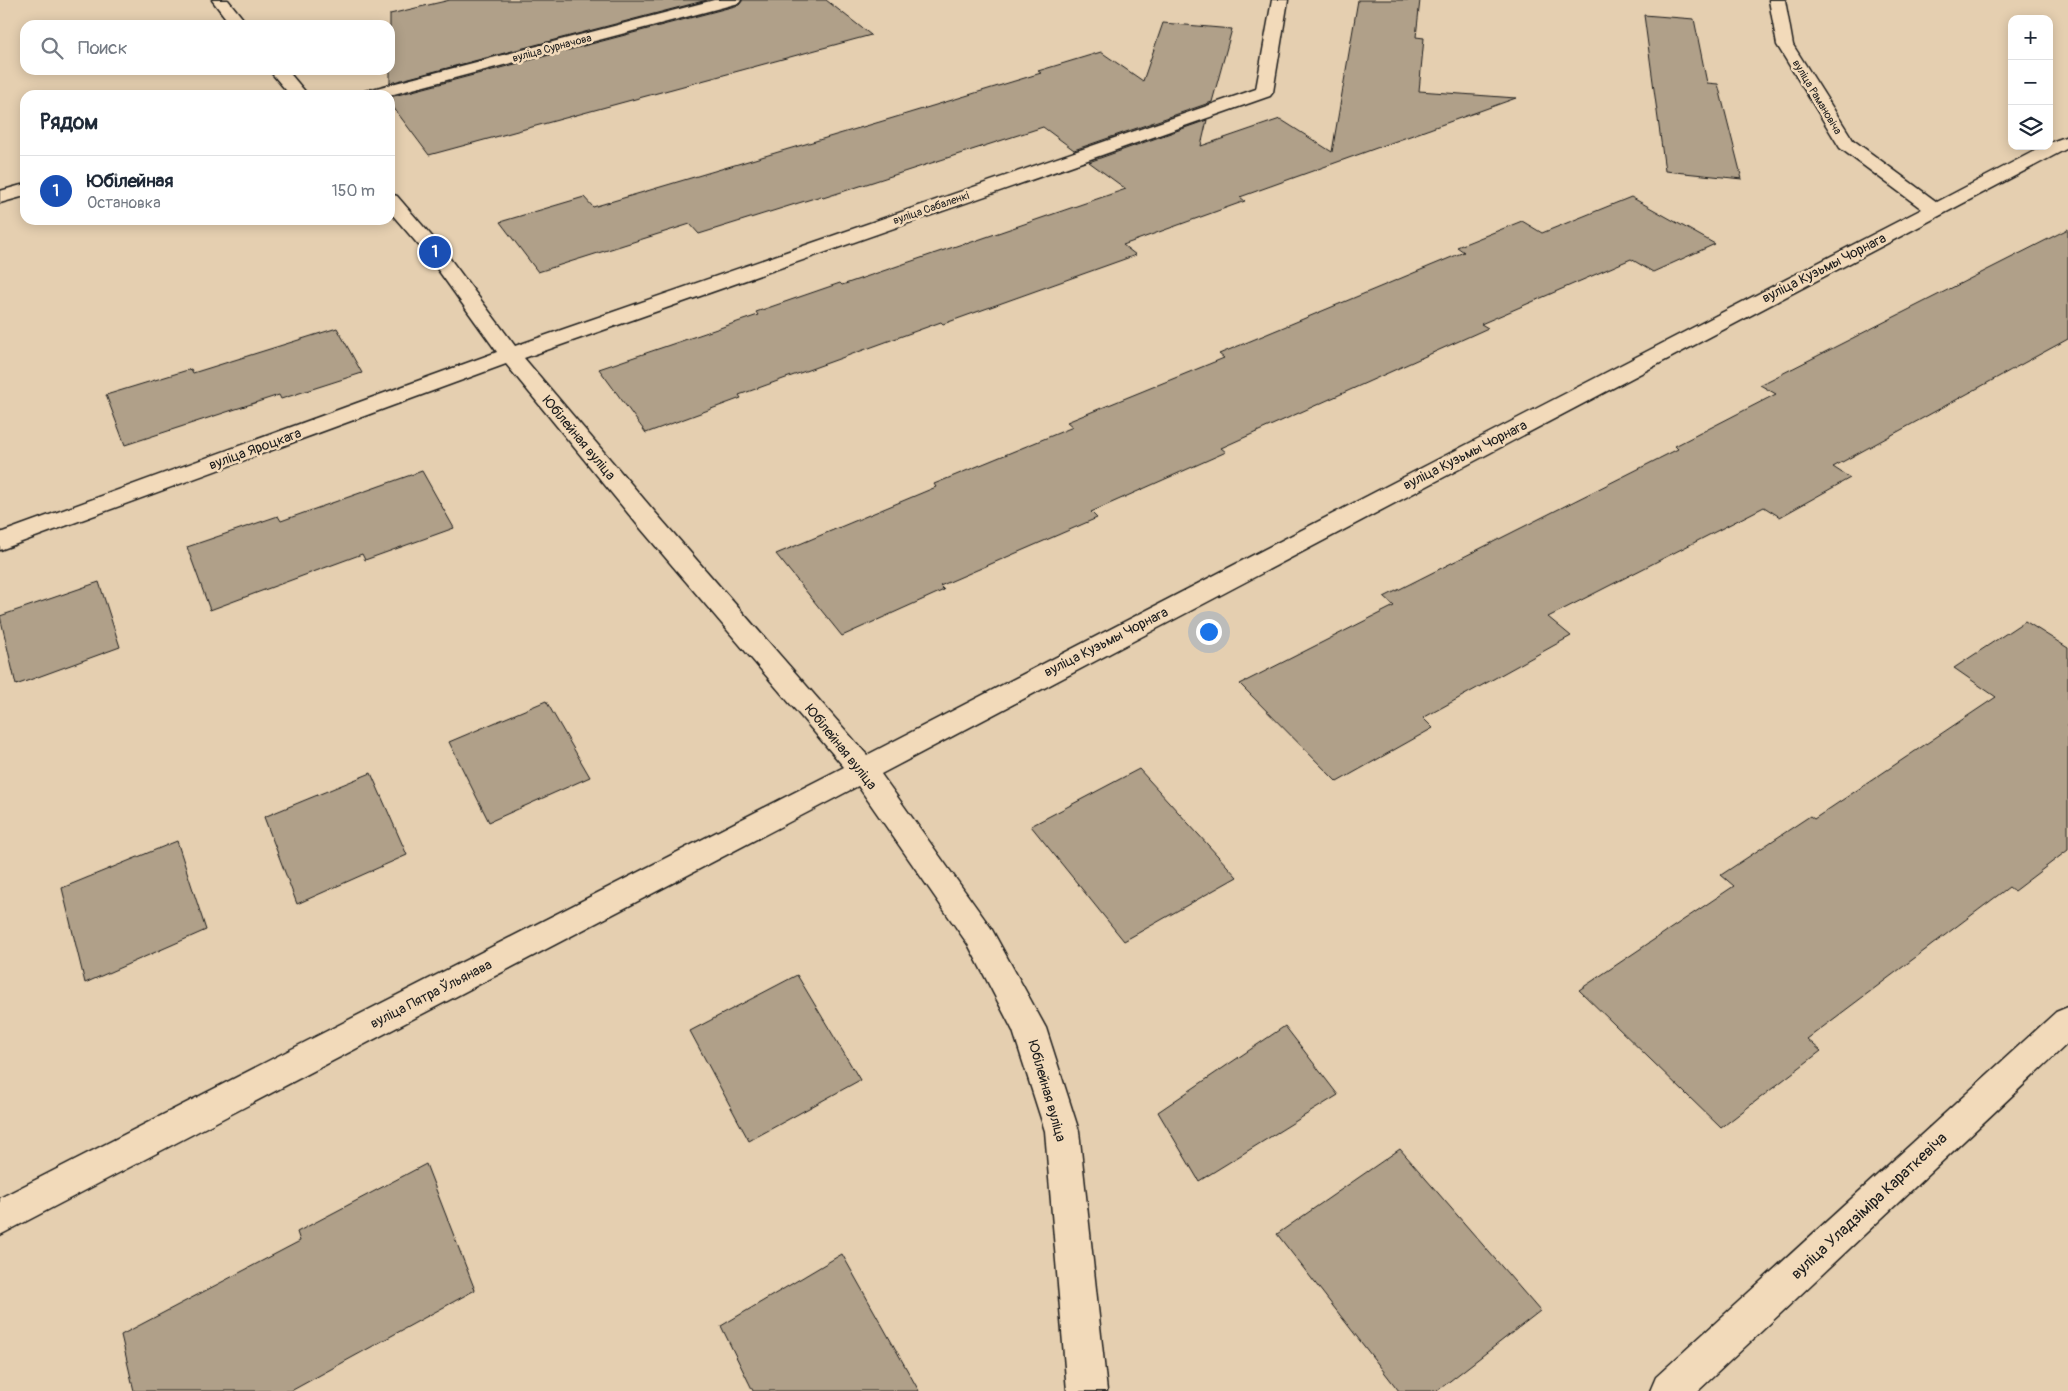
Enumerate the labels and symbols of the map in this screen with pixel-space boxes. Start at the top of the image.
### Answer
street label: вуліца Сурначова [511,31,593,65]
street label: вуліца Рамановіча [1790,57,1844,137]
street label: вуліца Сабаленкі [891,189,971,227]
street label: вуліца Кузьмы Чорнага [1759,229,1889,307]
pin: 1 [419,233,451,271]
street label: Юбілейная вуліца [539,392,619,484]
street label: вуліца Кузьмы Чорнага [1400,416,1530,494]
street label: вуліца Яроцкага [206,424,304,474]
street label: вуліца Кузьмы Чорнага [1041,603,1171,681]
your location [1196,619,1222,645]
street label: Юбілейная вуліца [801,701,881,793]
street label: вуліца Пятра Ўльянава [367,956,495,1032]
street label: Юбілейная вуліца [1024,1038,1070,1144]
street label: вуліца Уладзіміра Караткевіча [1787,1128,1951,1284]

